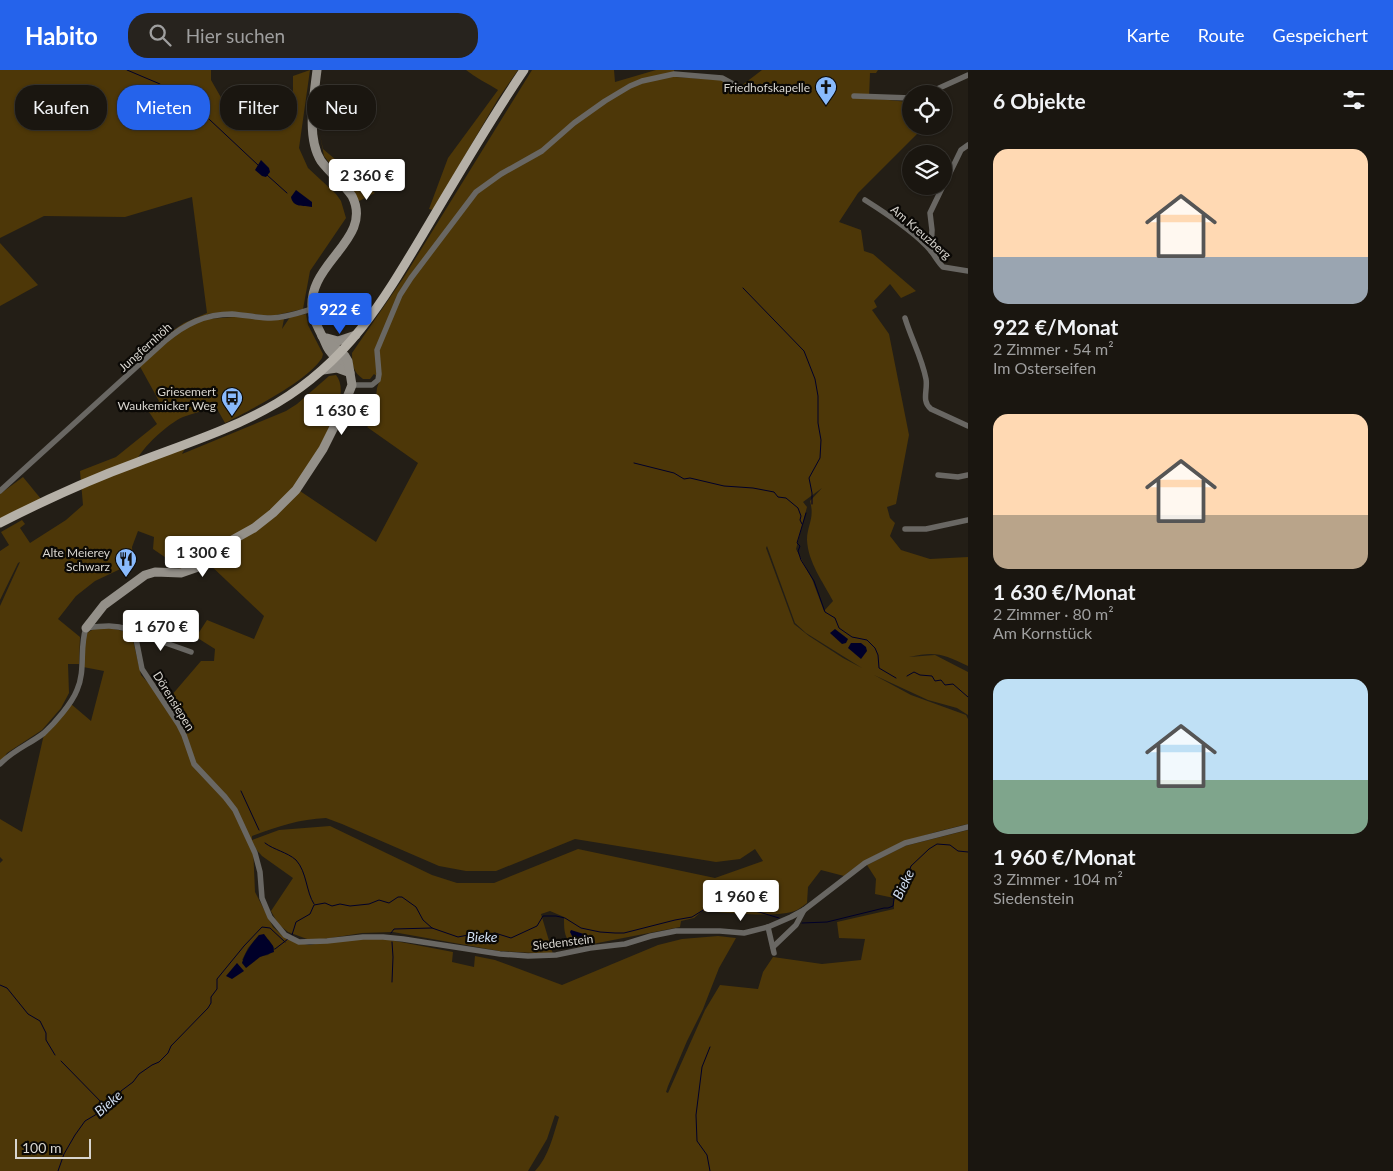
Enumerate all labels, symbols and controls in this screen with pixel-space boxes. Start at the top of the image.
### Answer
search box [128,13,478,58]
text: Habito [25,21,98,50]
icon: search [146,21,174,49]
text: Hier suchen [186,24,285,47]
text: Karte [1126,24,1170,46]
text: Route [1198,24,1245,46]
text: Gespeichert [1273,24,1368,46]
church icon: Friedhofskapelle [814,75,838,106]
place label: Friedhofskapelle [724,80,810,95]
chip: Kaufen [15,85,107,130]
chip: Mieten [117,85,210,130]
chip: Filter [220,85,297,130]
chip: Neu [307,85,376,130]
map controls [902,85,952,195]
button: locate [902,85,952,135]
icon: filters [1340,86,1368,114]
text: 6 Objekte [993,88,1086,113]
button: layers [902,145,952,195]
pin: 2 360 € [321,158,413,201]
text: 2 360 € [340,165,394,184]
icon: home [1136,181,1226,271]
street label: Am Kreuzberg [888,202,954,262]
pin: 922 € [305,292,375,335]
text: 922 € [319,299,361,318]
text: 922 €/Monat [993,314,1118,339]
street label: Jungfernhöh [115,319,175,375]
text: 2 Zimmer · 54 m² [993,339,1114,358]
text: Im Osterseifen [993,358,1096,377]
place label: Griesemert Waukemicker Weg [118,384,217,413]
bus stop icon: Griesemert Waukemicker Weg [220,386,244,417]
pin: 1 630 € [296,394,388,436]
text: 1 630 € [315,400,369,419]
icon: home [1136,446,1226,536]
pin: 1 300 € [157,536,249,578]
text: 1 300 € [176,542,230,561]
place label: Alte Meierey Schwarz [42,545,111,574]
restaurant icon: Alte Meierey Schwarz [114,547,138,578]
text: 1 630 €/Monat [993,579,1136,604]
text: 2 Zimmer · 80 m² [993,604,1114,623]
pin: 1 670 € [115,610,207,652]
text: 1 670 € [134,616,188,635]
text: Am Kornstück [993,623,1092,642]
street label: Dörensiepen [150,669,198,733]
icon: home [1136,711,1226,801]
text: 1 960 €/Monat [993,844,1136,869]
water label: Bieke [889,866,918,902]
text: 3 Zimmer · 104 m² [993,869,1123,888]
pin: 1 960 € [695,880,787,922]
text: 1 960 € [714,886,768,905]
text: Siedenstein [993,888,1074,907]
water label: Bieke [466,928,498,945]
street label: Siedenstein [532,931,594,953]
water label: Bieke [91,1086,126,1120]
scale bar [15,1136,91,1159]
text: 100 m [22,1139,61,1156]

